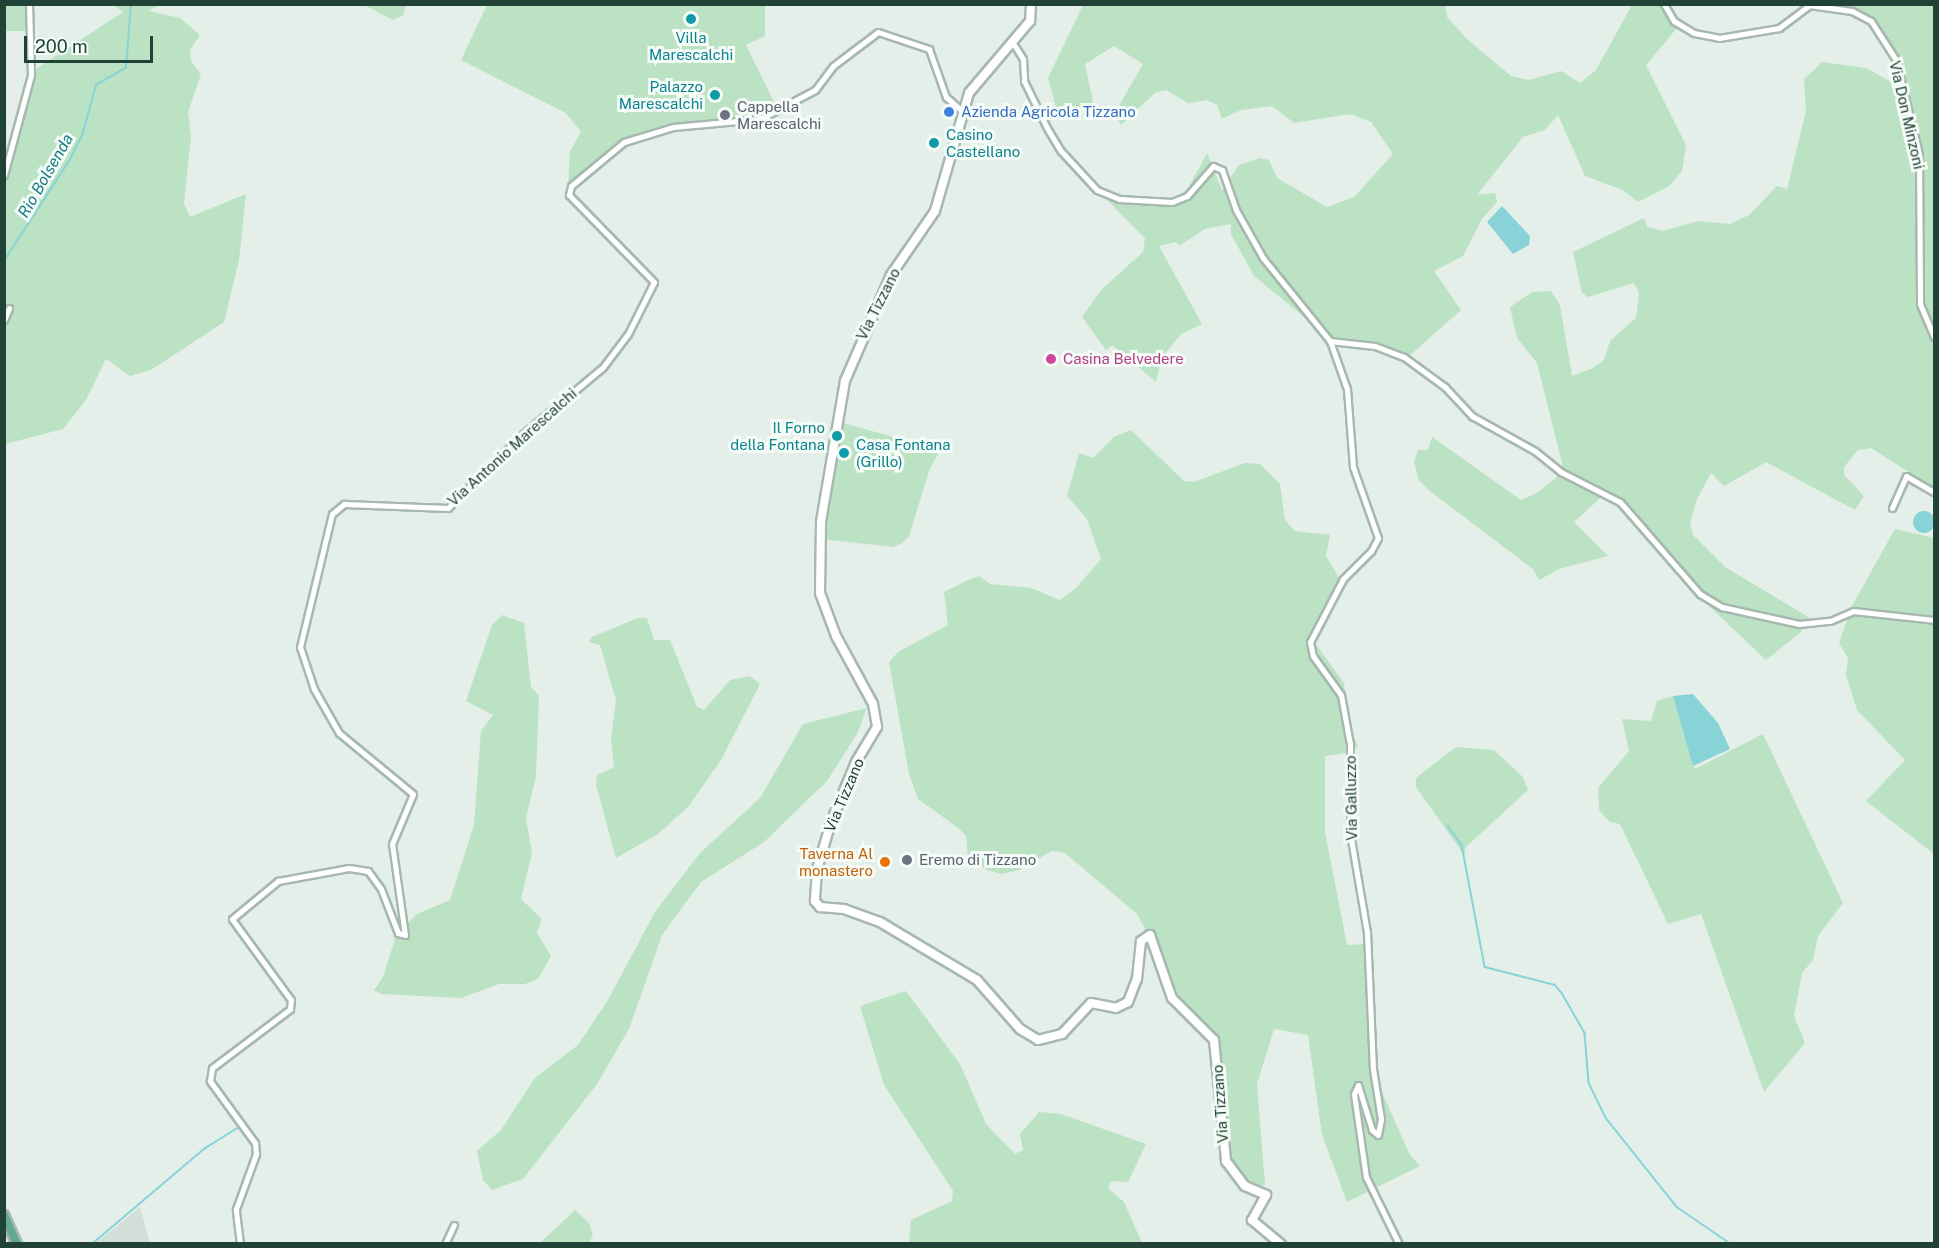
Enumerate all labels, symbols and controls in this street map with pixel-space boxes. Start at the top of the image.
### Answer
marker: Villa Marescalchi [684,12,698,26]
scale bar [27,24,156,62]
place label: Villa Marescalchi [649,28,733,63]
text: 200 m [35,36,88,57]
street label: Via Don Minzoni [1886,59,1928,171]
place label: Palazzo Marescalchi [619,77,703,112]
marker: Palazzo Marescalchi [708,88,722,102]
place label: Cappella Marescalchi [737,97,821,132]
place label: Azienda Agricola Tizzano [961,103,1136,121]
marker: Azienda Agricola Tizzano [942,105,956,119]
marker: Cappella Marescalchi [718,108,732,122]
place label: Casino Castellano [946,125,1020,160]
water label: Rio Bolsenda [14,131,78,221]
marker: Casino Castellano [927,136,941,150]
street label: Via Tizzano [852,265,904,343]
place label: Casina Belvedere [1063,350,1184,368]
marker: Casina Belvedere [1044,352,1058,366]
street label: Via Antonio Marescalchi [444,384,580,510]
place label: Il Forno della Fontana [730,418,825,453]
marker: Il Forno della Fontana [830,429,844,443]
place label: Casa Fontana (Grillo) [856,435,951,470]
marker: Casa Fontana (Grillo) [837,446,851,460]
street label: Via Tizzano [820,755,868,835]
street label: Via Galluzzo [1341,755,1361,841]
place label: Taverna Al monastero [799,844,873,879]
place label: Eremo di Tizzano [919,851,1037,869]
marker: Eremo di Tizzano [900,853,914,867]
marker: Taverna Al monastero [878,855,892,869]
street label: Via Tizzano [1208,1064,1232,1144]

